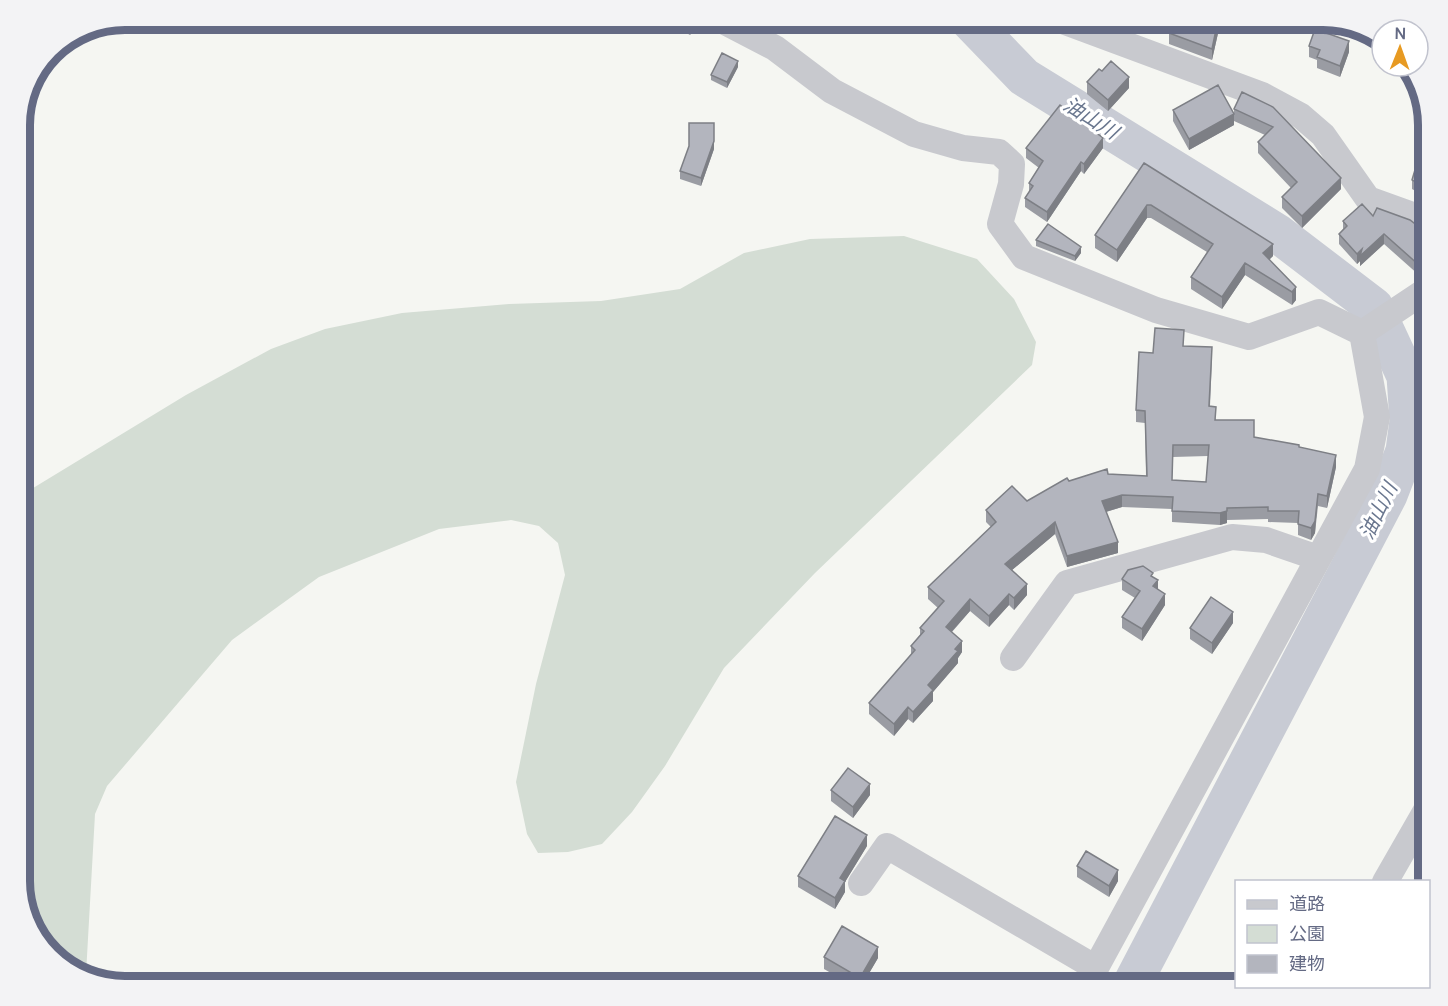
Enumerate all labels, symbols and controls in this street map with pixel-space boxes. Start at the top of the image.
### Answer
north arrow [1370,18,1430,78]
text: N [1394,22,1406,44]
water label: 油山川 [1059,90,1126,146]
water label: 油山川 [1352,476,1404,544]
legend [1235,880,1430,988]
text: 道路 [1289,891,1325,915]
text: 公園 [1289,921,1325,945]
text: 建物 [1289,951,1325,975]

